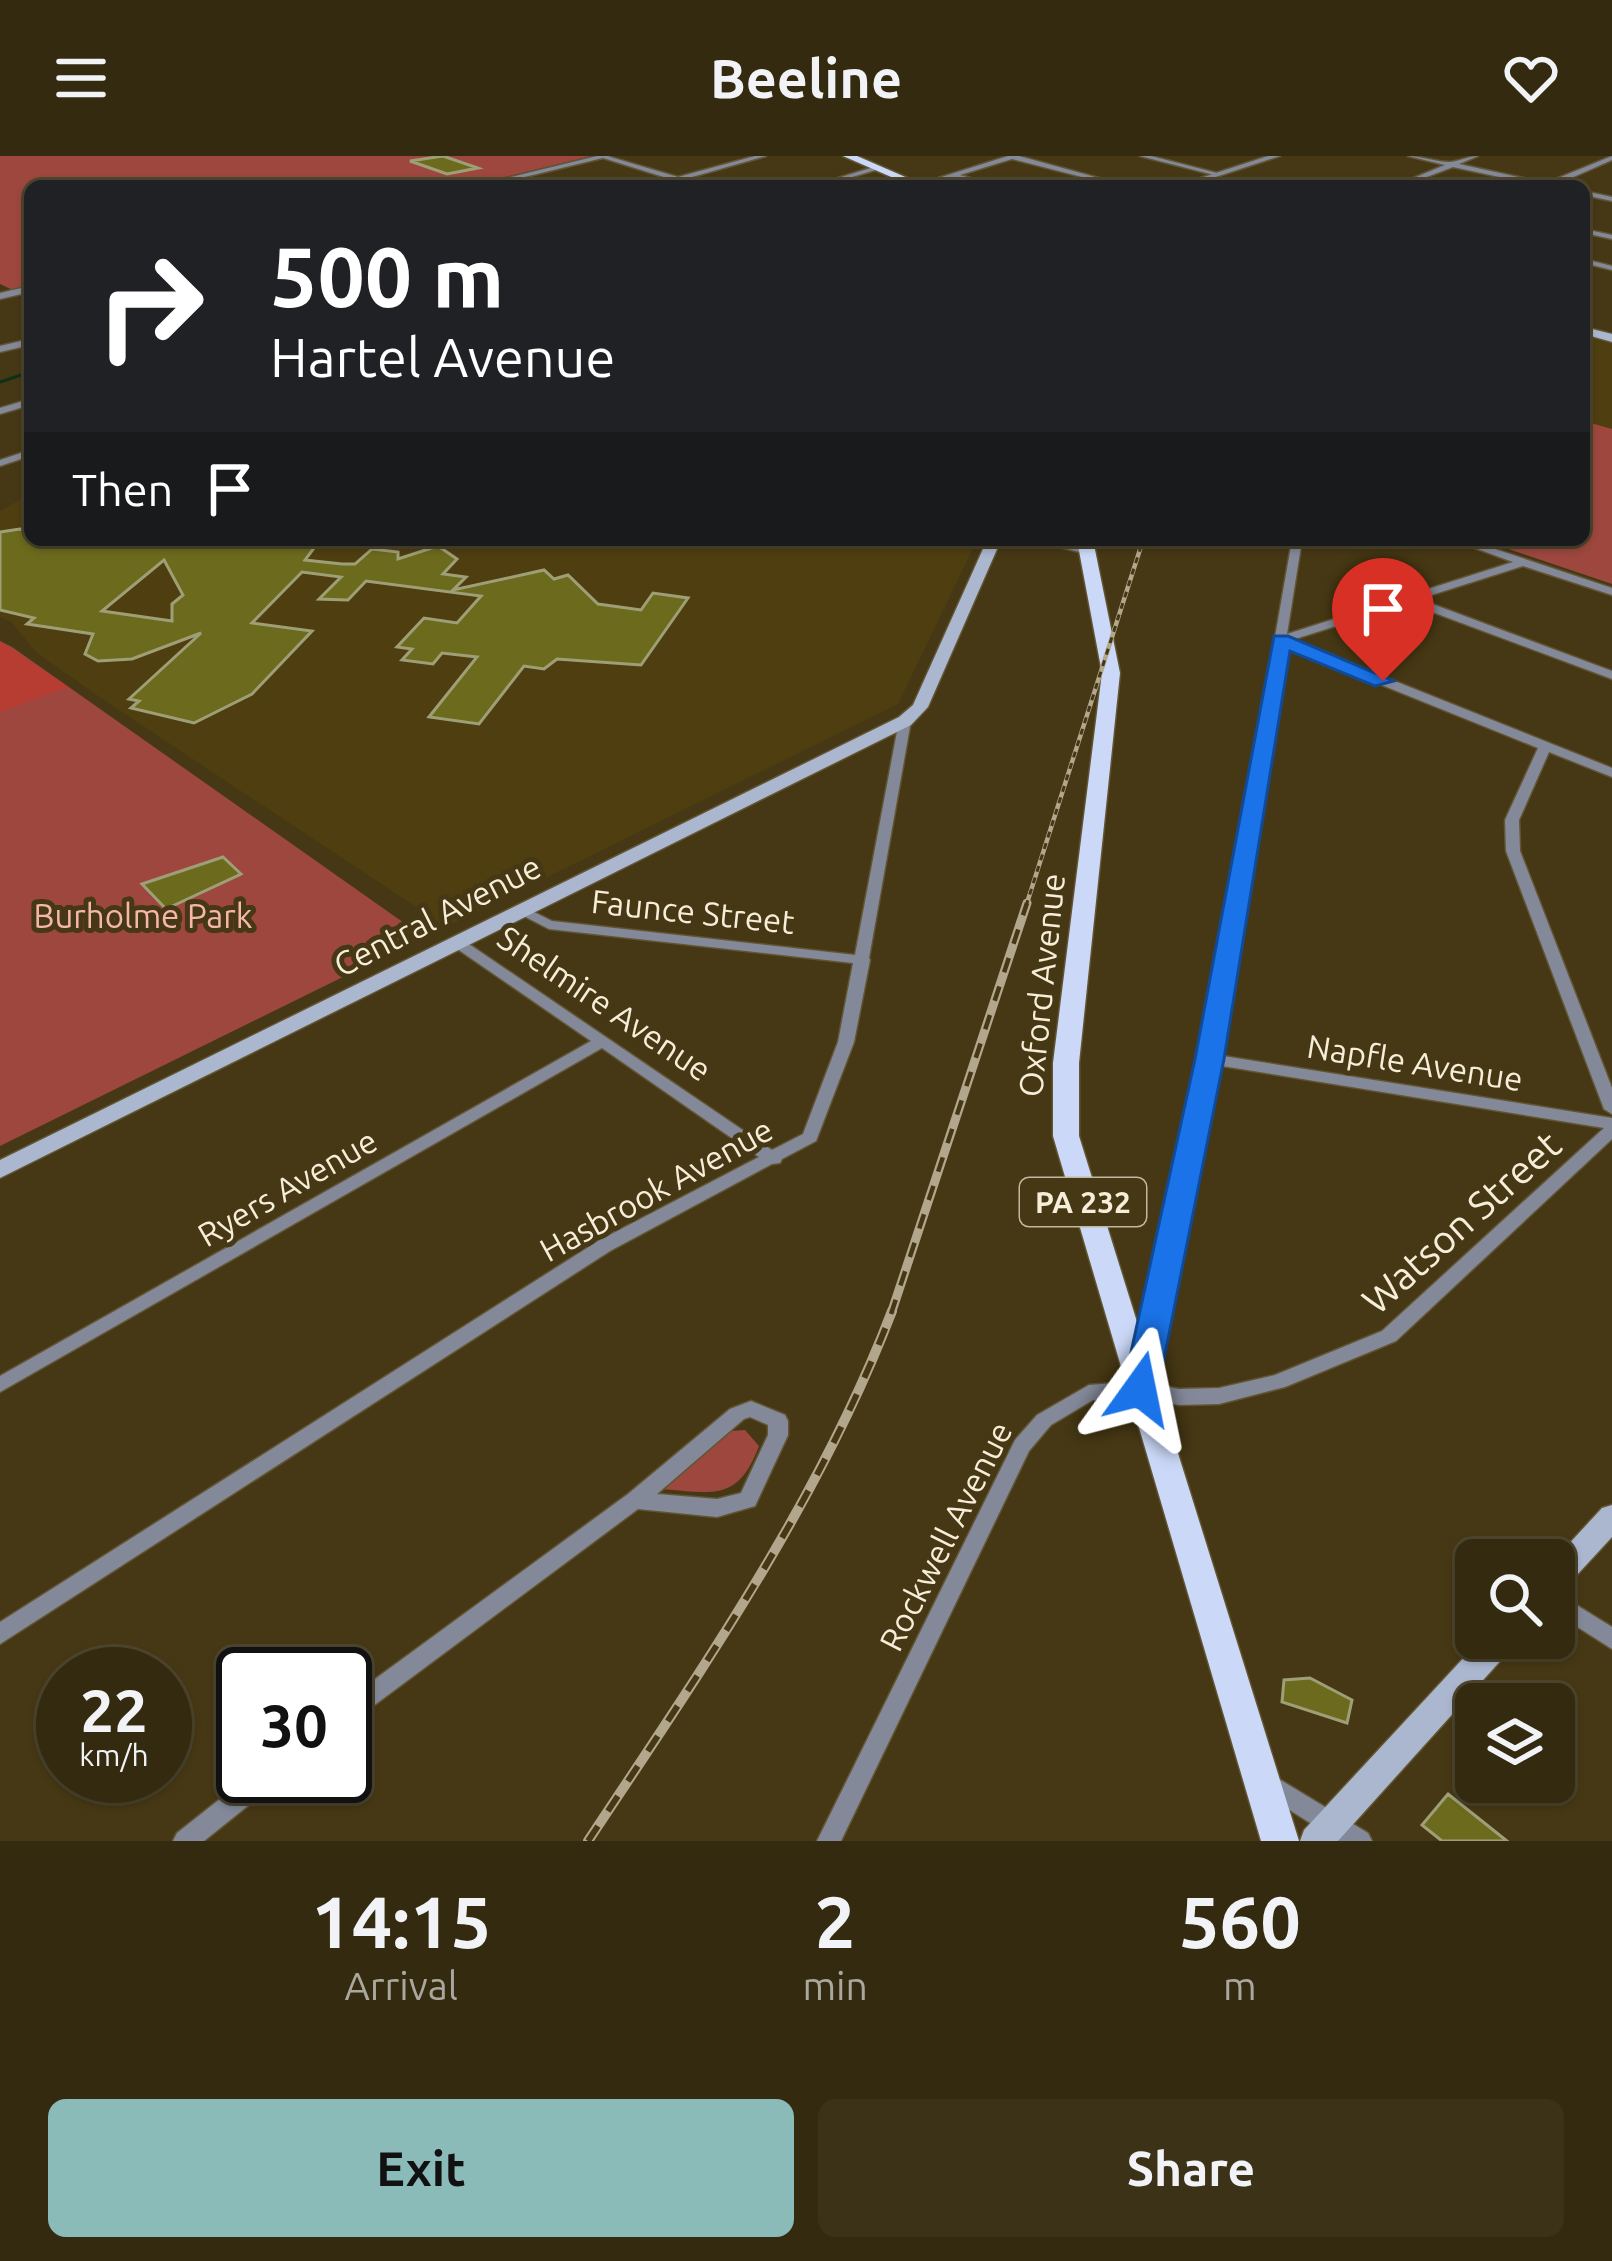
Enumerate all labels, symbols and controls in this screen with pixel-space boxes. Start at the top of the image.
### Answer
icon: menu [48,45,114,111]
icon: heart [1498,45,1564,111]
text: Beeline [710,48,902,108]
icon: right [72,228,228,384]
text: 500 m [270,229,504,323]
text: Hartel Avenue [270,327,615,387]
icon: arrive [197,456,263,522]
text: Then [72,464,173,515]
pin [1332,558,1434,681]
icon: arrive [1350,576,1416,642]
street label: Central Avenue [327,847,547,983]
street label: Oxford Avenue [1011,871,1071,1099]
street label: Faunce Street [590,882,796,940]
park label: Burholme Park [34,897,253,934]
street label: Shelmire Avenue [491,918,719,1088]
street label: Napfle Avenue [1304,1027,1526,1097]
street label: Hasbrook Avenue [533,1110,779,1268]
street label: Ryers Avenue [191,1121,383,1253]
street label: Watson Street [1354,1122,1568,1322]
road number: PA 232 [1020,1178,1146,1226]
position arrow [1077,1326,1203,1452]
street label: Rockwell Avenue [871,1415,1019,1657]
map controls [1455,1539,1575,1803]
button: search [1455,1539,1575,1659]
speed limit sign: 30 [216,1647,372,1803]
text: 22 [80,1676,148,1743]
button: layers [1455,1683,1575,1803]
text: km/h [79,1738,149,1772]
text: 14:15 [311,1881,491,1962]
text: 2 [815,1881,855,1962]
text: 560 [1179,1881,1301,1962]
text: Arrival [344,1964,458,2007]
text: min [802,1964,868,2007]
text: m [1223,1964,1257,2007]
button: Exit [48,2099,794,2237]
button: Share [818,2099,1564,2237]

